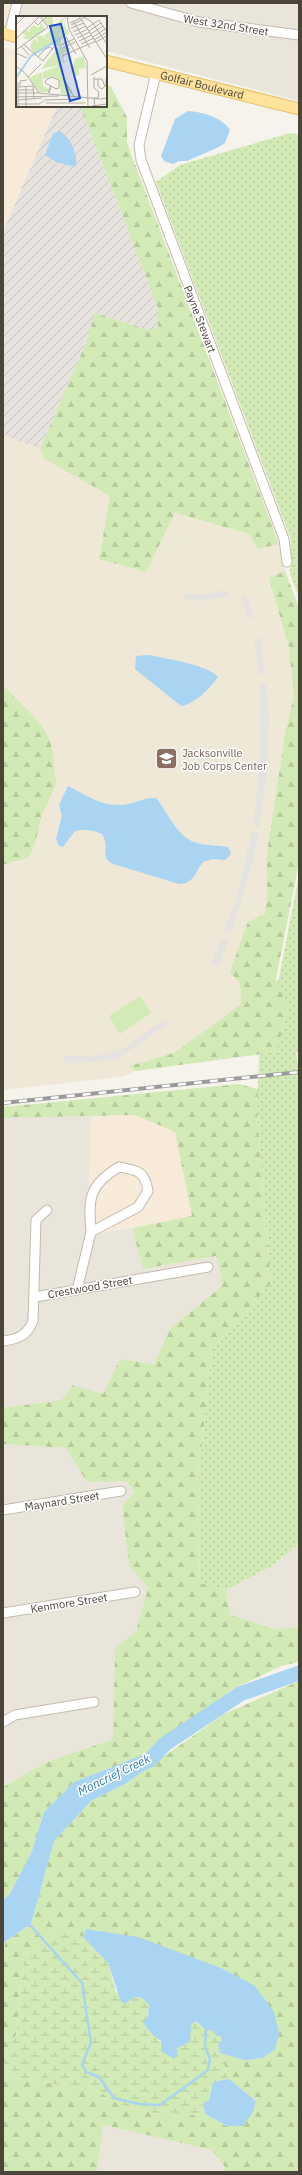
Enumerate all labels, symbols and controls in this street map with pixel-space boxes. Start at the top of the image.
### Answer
street label: West 32nd Street [182,11,270,39]
inset map [16,16,107,107]
street label: Golfair Boulevard [159,68,245,102]
street label: Payne Stewart [181,283,219,355]
school or university icon: Jacksonville Job Corps Center [154,746,180,772]
place label: Jacksonville Job Corps Center [182,746,267,773]
street label: Crestwood Street [47,1273,134,1301]
street label: Maynard Street [24,1488,101,1514]
street label: Kenmore Street [30,1590,109,1616]
water label: Moncrief Creek [75,1750,153,1799]

